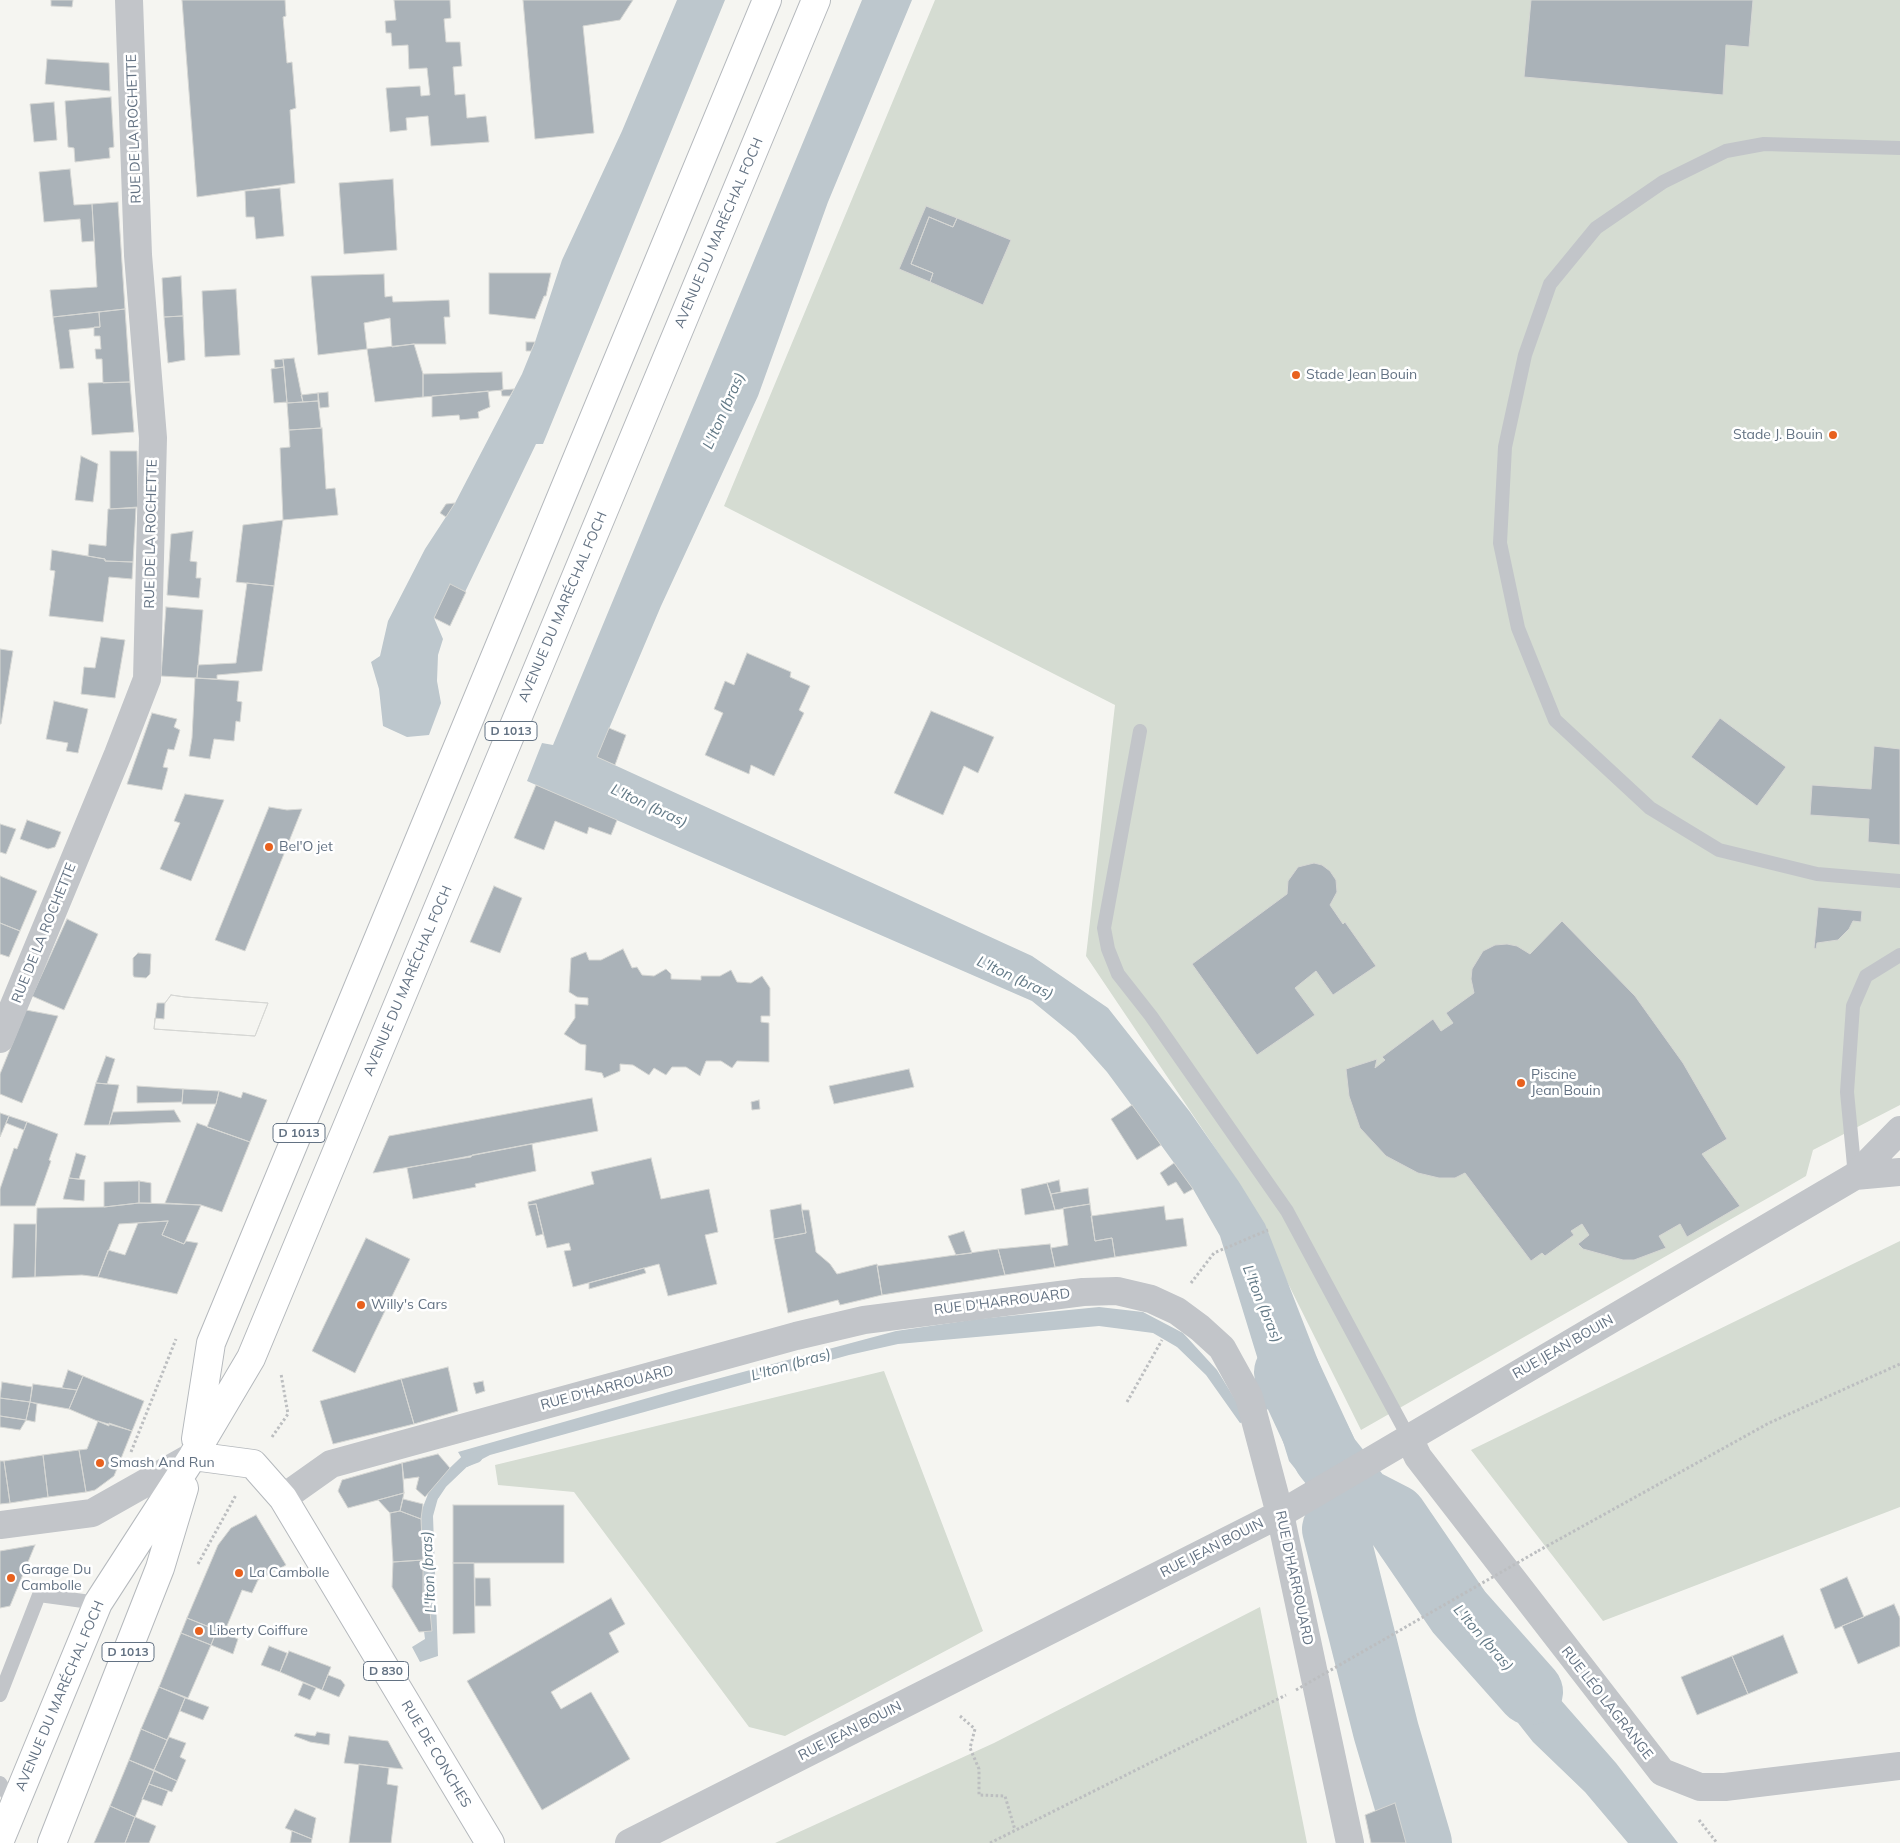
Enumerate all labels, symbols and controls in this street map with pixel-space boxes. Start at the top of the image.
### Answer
street label: RUE DE LA ROCHETTE [123,54,145,204]
street label: AVENUE DU MARÉCHAL FOCH [671,135,767,331]
place label: Stade Jean Bouin [1306,367,1417,383]
marker: Stade Jean Bouin [1290,369,1302,381]
water label: L'Iton (bras) [699,370,749,452]
place label: Stade J. Bouin [1733,427,1823,443]
marker: Stade J. Bouin [1827,429,1839,441]
street label: RUE DE LA ROCHETTE [141,459,161,609]
street label: AVENUE DU MARÉCHAL FOCH [515,509,611,705]
road number: D 1013 [485,721,537,740]
water label: L'Iton (bras) [608,780,690,832]
place label: Bel'O jet [279,839,333,855]
marker: Bel'O jet [263,841,275,853]
street label: RUE DE LA ROCHETTE [8,861,80,1005]
street label: AVENUE DU MARÉCHAL FOCH [360,883,456,1079]
water label: L'Iton (bras) [974,952,1056,1004]
place label: Piscine Jean Bouin [1531,1067,1601,1100]
marker: Piscine Jean Bouin [1515,1077,1527,1089]
road number: D 1013 [273,1124,325,1142]
water label: L'Iton (bras) [1238,1263,1286,1345]
street label: RUE D'HARROUARD [933,1285,1071,1319]
place label: Willy's Cars [371,1297,447,1313]
marker: Willy's Cars [355,1299,367,1311]
street label: RUE JEAN BOUIN [1510,1311,1616,1383]
water label: L'Iton (bras) [749,1345,833,1385]
street label: RUE D'HARROUARD [539,1362,675,1414]
place label: Smash And Run [110,1455,215,1471]
marker: Smash And Run [94,1457,106,1469]
street label: RUE D'HARROUARD [1272,1509,1316,1647]
street label: RUE JEAN BOUIN [1158,1515,1266,1581]
water label: L'Iton (bras) [418,1531,440,1613]
place label: Garage Du Cambolle [21,1562,91,1594]
place label: La Cambolle [249,1565,329,1581]
marker: La Cambolle [233,1567,245,1579]
marker: Garage Du Cambolle [5,1572,17,1584]
street label: AVENUE DU MARÉCHAL FOCH [12,1598,108,1794]
water label: L'Iton (bras) [1449,1601,1517,1675]
place label: Liberty Coiffure [209,1623,308,1639]
marker: Liberty Coiffure [193,1625,205,1637]
road number: D 1013 [102,1642,154,1661]
street label: RUE LÉO LAGRANGE [1558,1643,1656,1763]
road number: D 830 [364,1662,408,1680]
street label: RUE DE CONCHES [397,1697,475,1811]
street label: RUE JEAN BOUIN [796,1698,904,1764]

